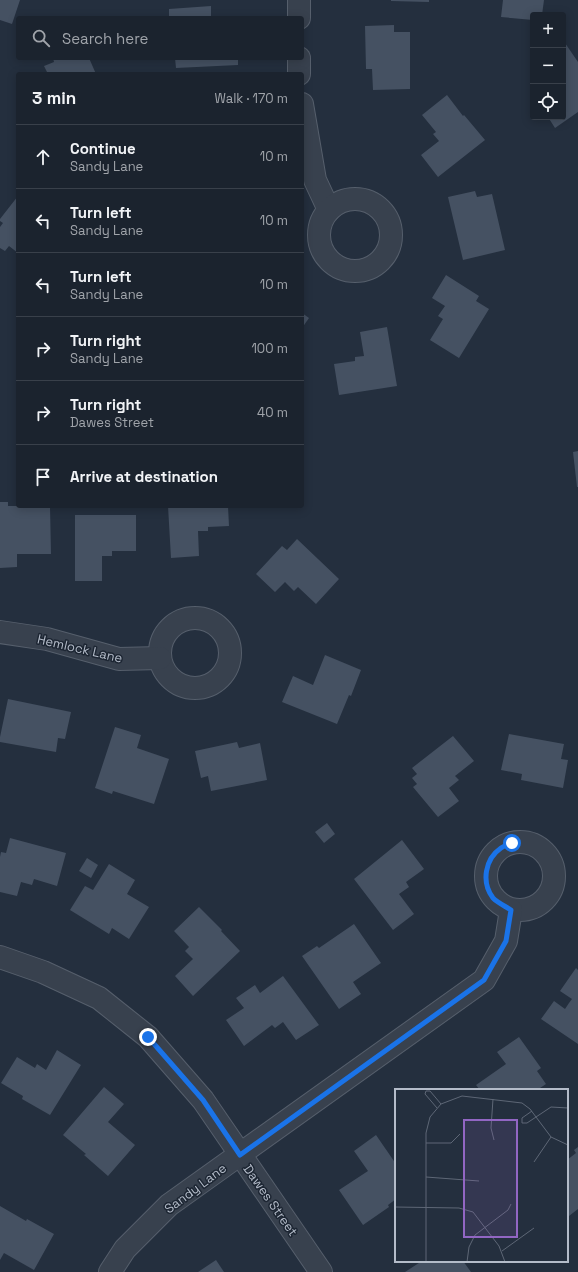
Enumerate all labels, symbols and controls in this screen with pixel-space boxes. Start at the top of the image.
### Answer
map controls [530,12,566,120]
button: + [530,12,566,48]
search box [16,16,304,60]
icon: search [30,27,52,49]
text: Search here [62,29,148,48]
button: − [530,48,566,84]
button: locate [530,84,566,120]
text: 3 min [32,87,76,109]
text: Walk · 170 m [214,90,288,107]
text: Continue [70,139,136,158]
icon: ahead [32,146,54,168]
text: 10 m [260,148,288,165]
text: Sandy Lane [70,158,143,175]
text: Turn left [70,203,132,222]
icon: left [32,210,54,232]
text: 10 m [260,212,288,229]
text: Sandy Lane [70,222,143,239]
text: Turn left [70,267,132,286]
icon: left [32,274,54,296]
text: 10 m [260,276,288,293]
text: Sandy Lane [70,286,143,303]
text: Turn right [70,331,141,350]
icon: right [32,338,54,360]
text: 100 m [251,340,288,357]
text: Sandy Lane [70,350,143,367]
text: Turn right [70,395,141,414]
icon: right [32,402,54,424]
text: 40 m [257,404,288,421]
text: Dawes Street [70,414,154,431]
icon: arrive [32,466,54,488]
text: Arrive at destination [70,467,218,486]
street label: Hemlock Lane [36,630,124,667]
route start [503,834,521,852]
route end [139,1028,157,1046]
inset map [395,1089,568,1262]
street label: Sandy Lane [161,1160,230,1217]
street label: Dawes Street [240,1161,302,1240]

